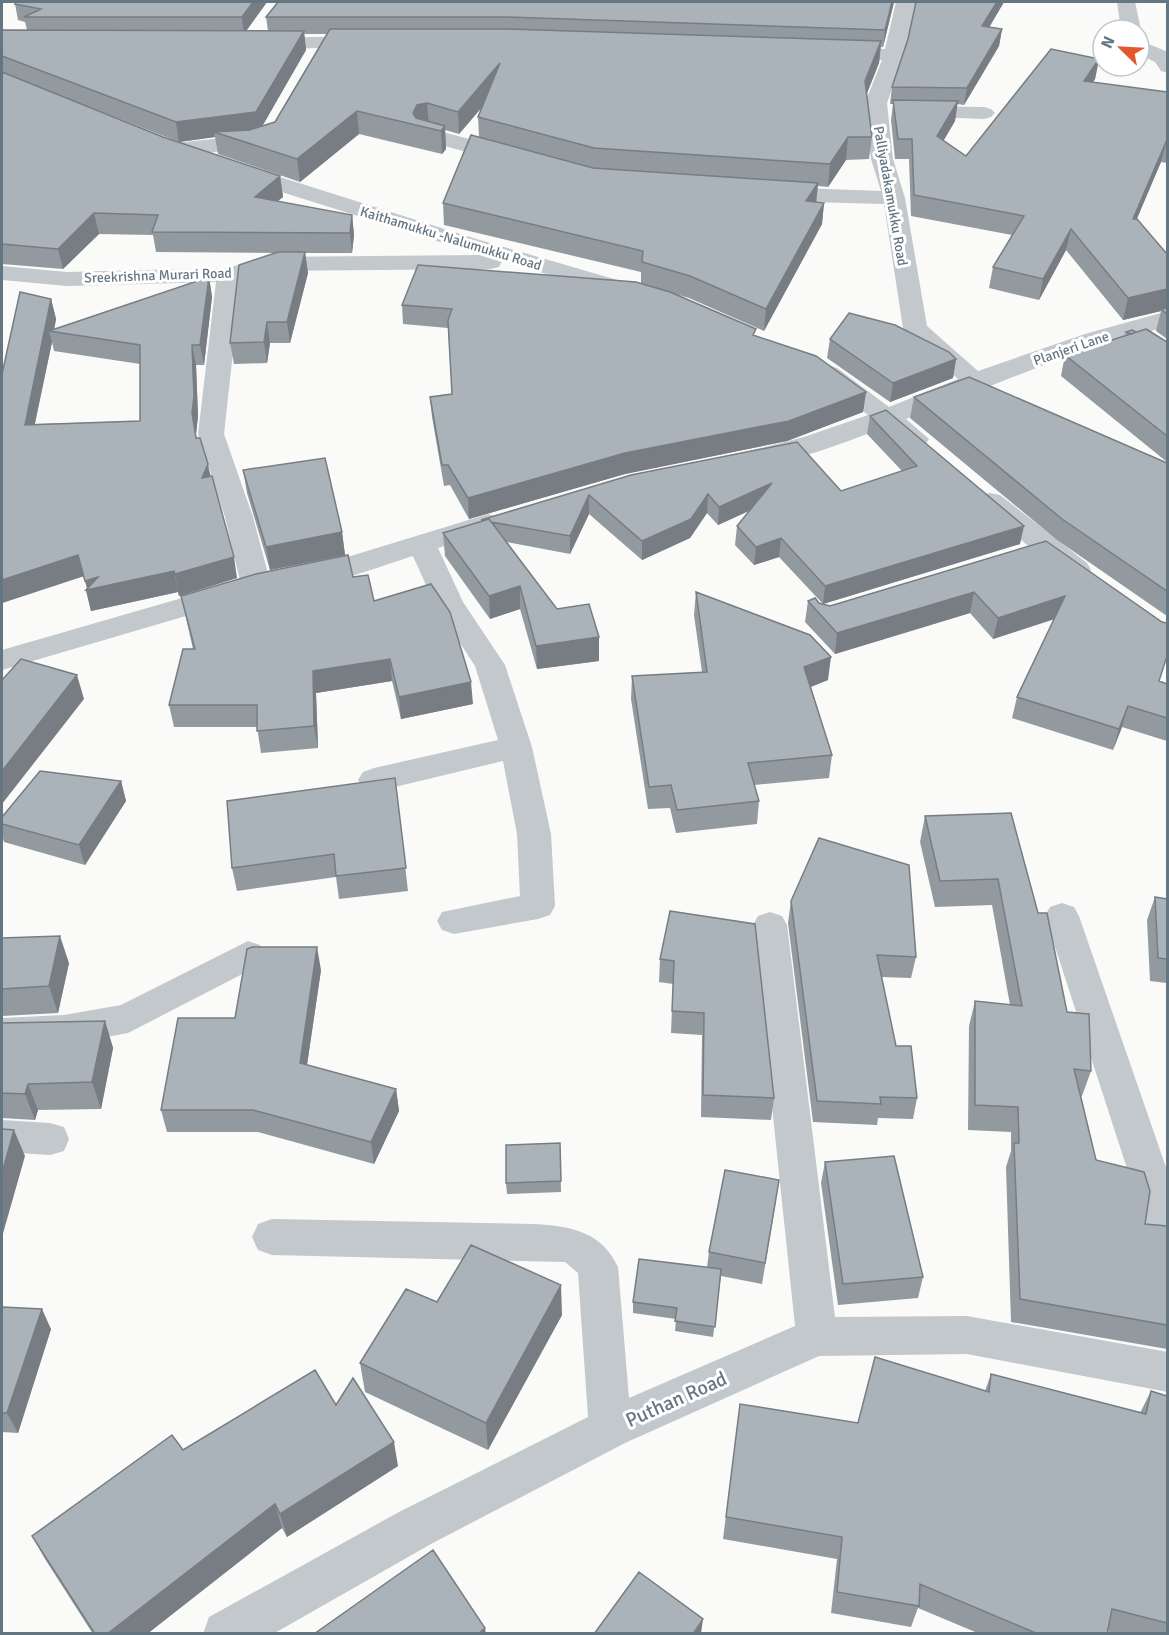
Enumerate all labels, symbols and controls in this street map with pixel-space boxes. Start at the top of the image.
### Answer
north arrow [1091,18,1151,78]
text: N [1097,33,1120,51]
street label: Palliyadakamukku Road [870,125,911,267]
street label: Kaithamukku -Nalumukku Road [358,203,544,274]
street label: Sreekrishna Murari Road [84,264,232,287]
street label: Planjeri Lane [1031,328,1111,369]
street label: Puthan Road [622,1366,731,1433]

